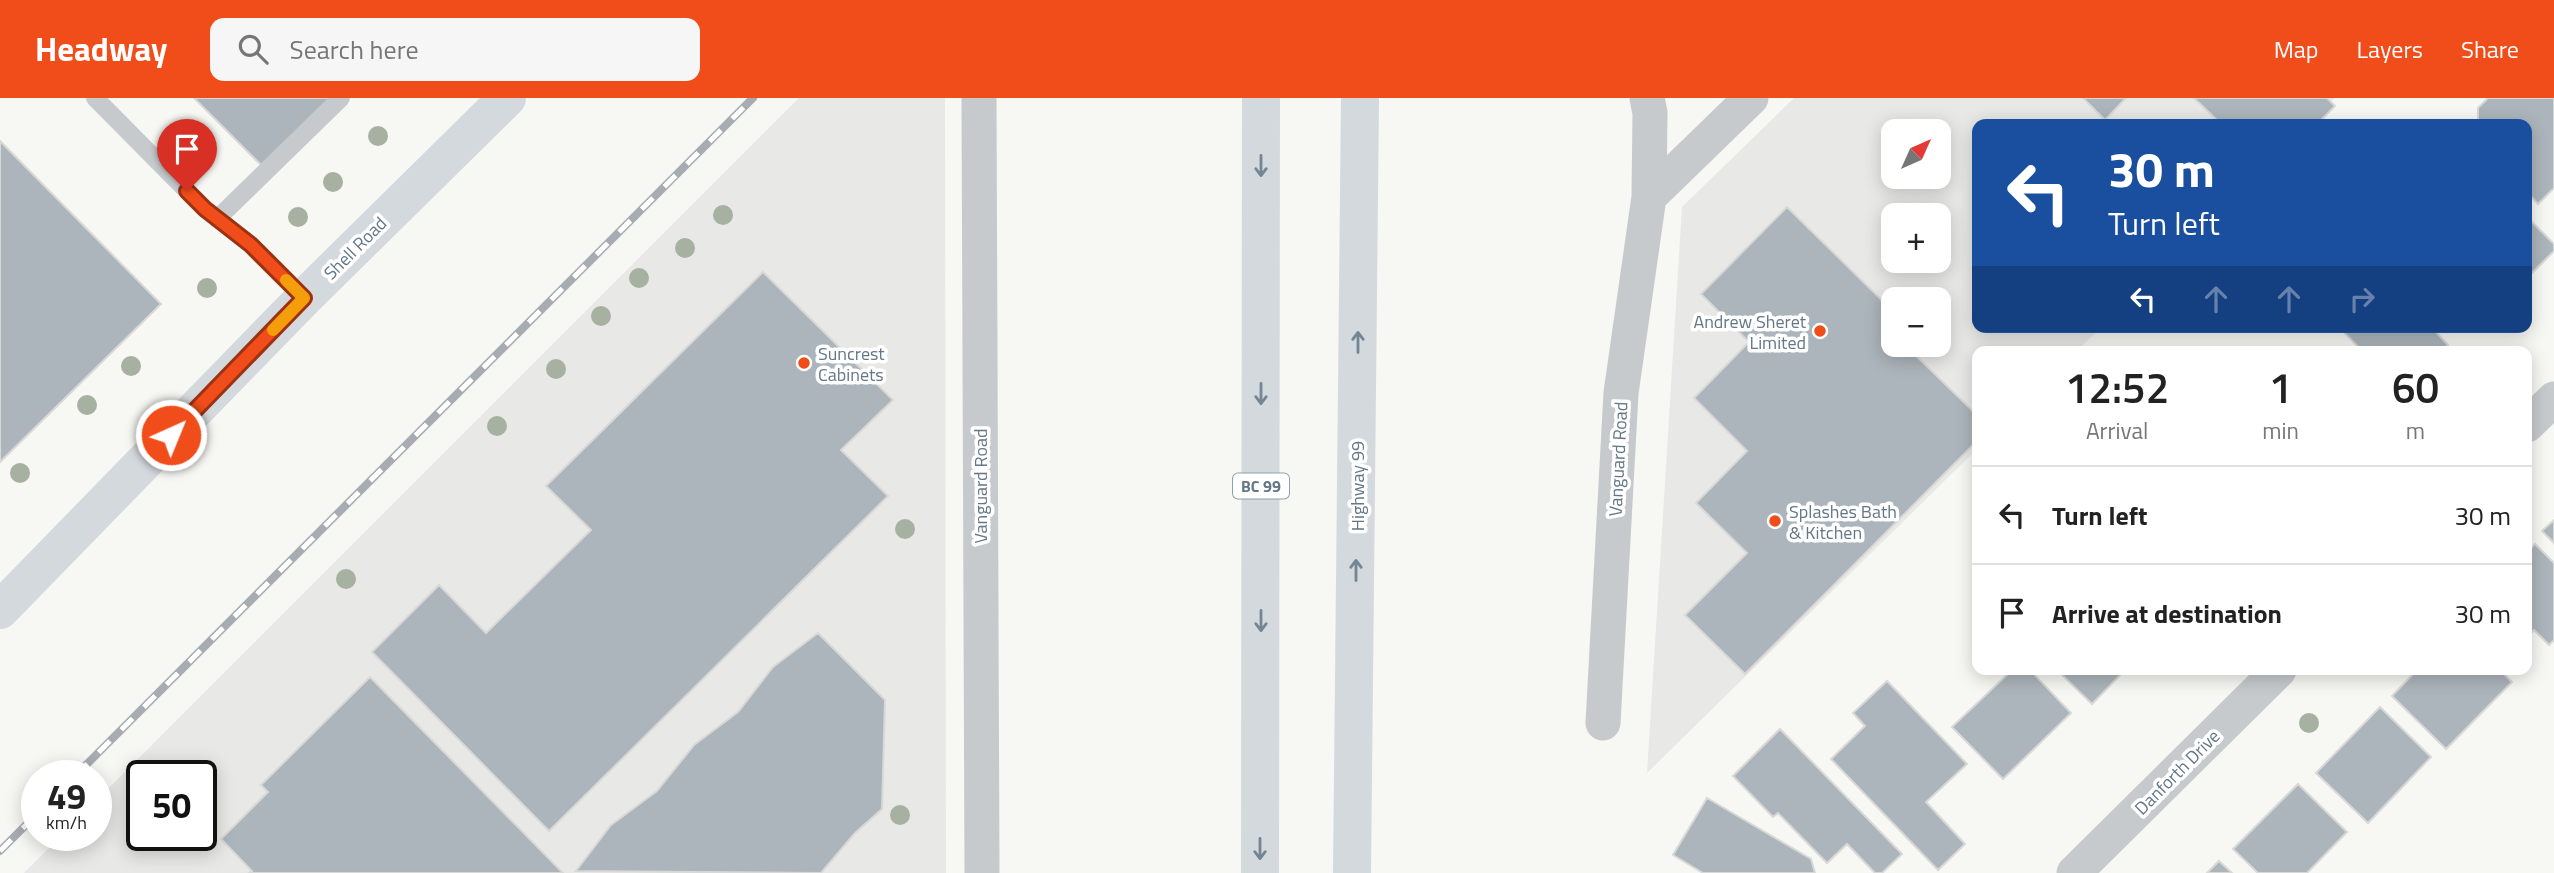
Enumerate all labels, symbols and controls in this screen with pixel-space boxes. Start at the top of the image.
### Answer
search box [210,18,700,81]
text: Headway [35,24,168,74]
icon: search [234,30,272,68]
text: Search here [290,30,419,69]
text: Map [2274,31,2319,67]
text: Layers [2357,31,2423,67]
text: Share [2461,31,2519,67]
pin [157,119,217,191]
north arrow [1881,119,1951,189]
map controls [1881,119,1951,357]
icon: arrive [168,130,206,168]
text: 30 m [2108,131,2215,206]
icon: left [1993,147,2084,238]
one-way arrow [1254,154,1268,177]
text: Turn left [2108,199,2220,247]
button: + [1881,203,1951,273]
street label: Shell Road [317,210,393,286]
icon: left [2124,280,2162,318]
icon: ahead [2197,280,2235,318]
icon: ahead [2270,280,2308,318]
icon: right [2343,280,2381,318]
button: − [1881,287,1951,357]
place label: Andrew Sheret Limited [1693,308,1807,356]
marker: Andrew Sheret Limited [1812,323,1828,339]
one-way arrow [1351,331,1365,354]
place label: Suncrest Cabinets [818,340,885,388]
marker: Suncrest Cabinets [796,355,812,371]
text: 12:52 [2065,355,2169,419]
text: 1 [2269,355,2292,419]
text: 60 [2392,355,2439,419]
one-way arrow [1254,382,1268,405]
position arrow [134,398,208,472]
street label: Vanguard Road [1602,401,1634,517]
text: Arrival [2086,413,2148,448]
text: min [2262,413,2299,448]
text: m [2406,413,2425,448]
street label: Vanguard Road [967,429,994,543]
street label: Highway 99 [1344,441,1371,531]
road number: BC 99 [1233,474,1289,498]
icon: left [1993,496,2031,534]
text: Turn left [2052,496,2147,535]
text: 30 m [2454,496,2511,535]
place label: Splashes Bath & Kitchen [1789,498,1897,546]
marker: Splashes Bath & Kitchen [1767,513,1783,529]
one-way arrow [1349,558,1363,581]
icon: arrive [1993,594,2031,632]
text: Arrive at destination [2052,594,2282,633]
text: 30 m [2454,594,2511,633]
one-way arrow [1254,609,1268,632]
street label: Danforth Drive [2128,723,2226,821]
speed limit sign: 50 [126,760,217,851]
text: 49 [47,769,86,823]
text: km/h [46,809,87,836]
one-way arrow [1253,837,1267,860]

